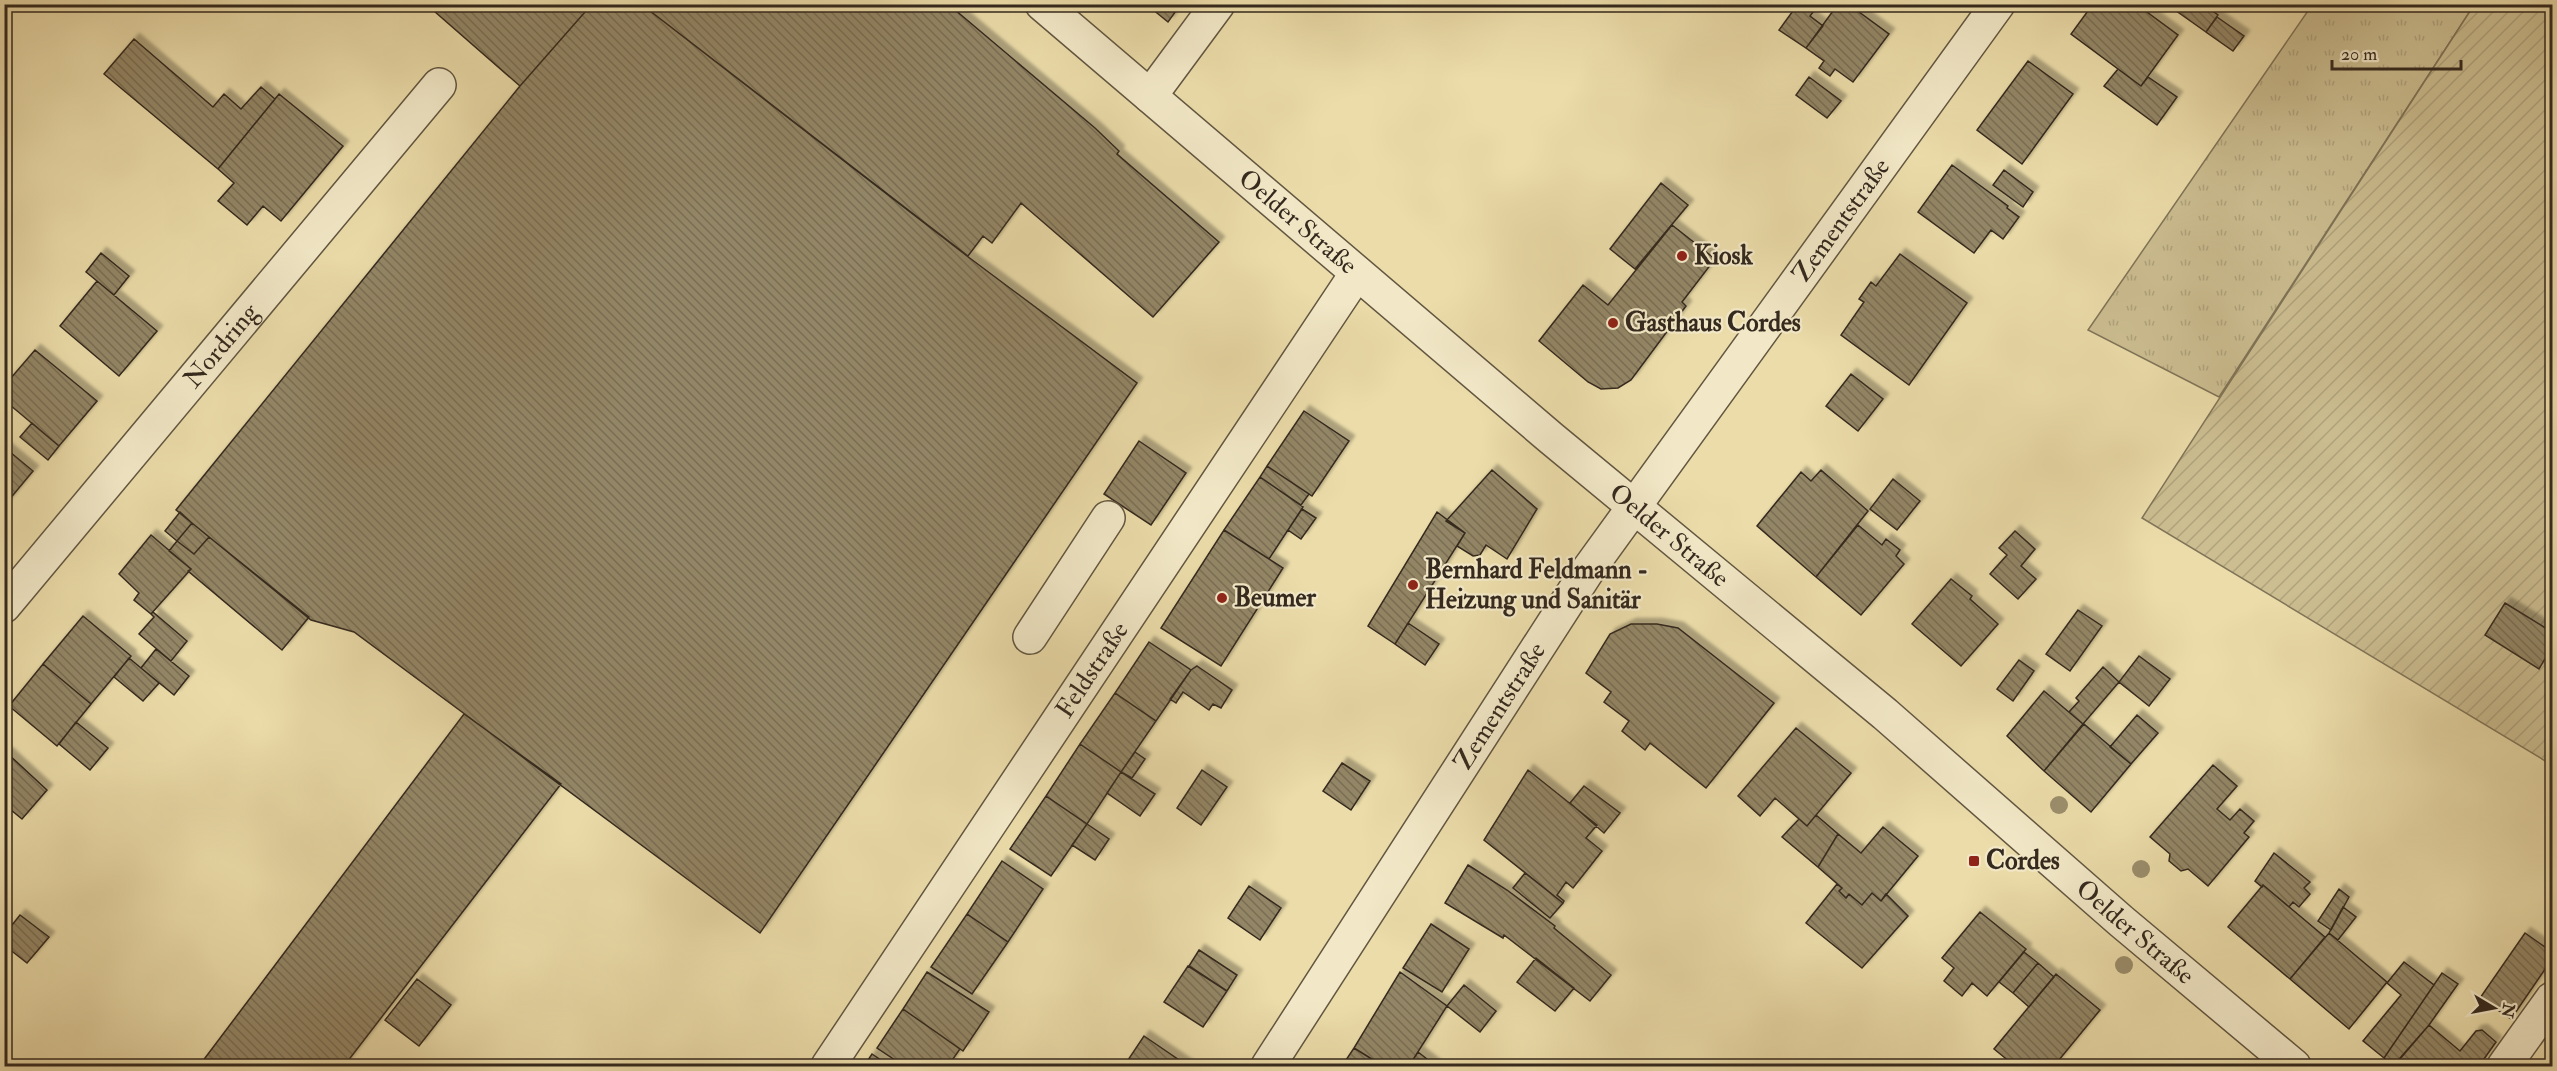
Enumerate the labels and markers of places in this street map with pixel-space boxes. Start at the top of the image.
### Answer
place label: Kiosk [1694,240,1753,272]
marker: Kiosk [1675,249,1689,263]
place label: Gasthaus Cordes [1625,307,1801,339]
marker: Gasthaus Cordes [1606,316,1620,330]
place label: Bernhard Feldmann - Heizung und Sanitär [1425,554,1648,617]
marker: Bernhard Feldmann - Heizung und Sanitär [1406,578,1420,592]
place label: Beumer [1234,582,1316,614]
marker: Beumer [1215,591,1229,605]
place label: Cordes [1986,845,2060,877]
marker: Cordes [1967,854,1981,868]

